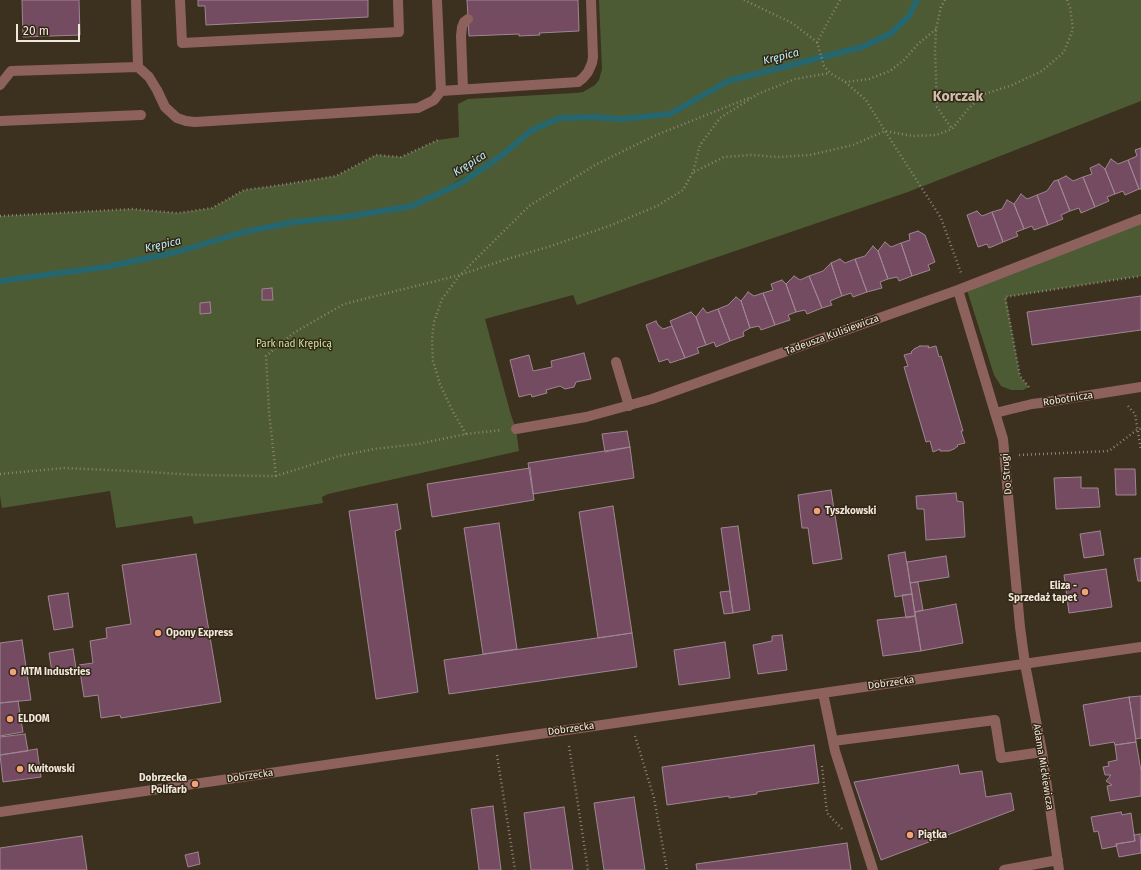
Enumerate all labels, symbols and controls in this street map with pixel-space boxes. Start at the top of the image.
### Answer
scale bar [18,16,82,42]
text: 20 m [23,24,49,38]
water label: Krępica [762,46,800,68]
district label: Korczak [933,89,983,105]
water label: Krępica [451,149,489,179]
water label: Krępica [144,234,182,256]
street label: Tadeusza Kulisiewicza [783,312,881,358]
park label: Park nad Krępicą [256,338,332,350]
street label: Robotnicza [1042,389,1094,409]
street label: Do Strugi [999,453,1015,495]
place label: Tyszkowski [825,505,876,517]
marker: Tyszkowski [812,506,822,516]
place label: Eliza - Sprzedaż tapet [1008,580,1077,604]
marker: Eliza - Sprzedaż tapet [1080,587,1090,597]
place label: Opony Express [166,627,233,639]
marker: Opony Express [153,628,163,638]
place label: MTM Industries [21,666,90,678]
marker: MTM Industries [8,667,18,677]
street label: Dobrzecka [867,674,915,692]
place label: ELDOM [18,713,50,725]
marker: ELDOM [5,714,15,724]
street label: Dobrzecka [547,720,595,738]
street label: Adama Mickiewicza [1030,723,1056,811]
place label: Kwitowski [28,763,75,775]
marker: Kwitowski [15,764,25,774]
street label: Dobrzecka [226,767,274,785]
place label: Dobrzecka Polifarb [139,772,187,796]
marker: Dobrzecka Polifarb [190,779,200,789]
place label: Piątka [918,829,947,841]
marker: Piątka [905,830,915,840]

